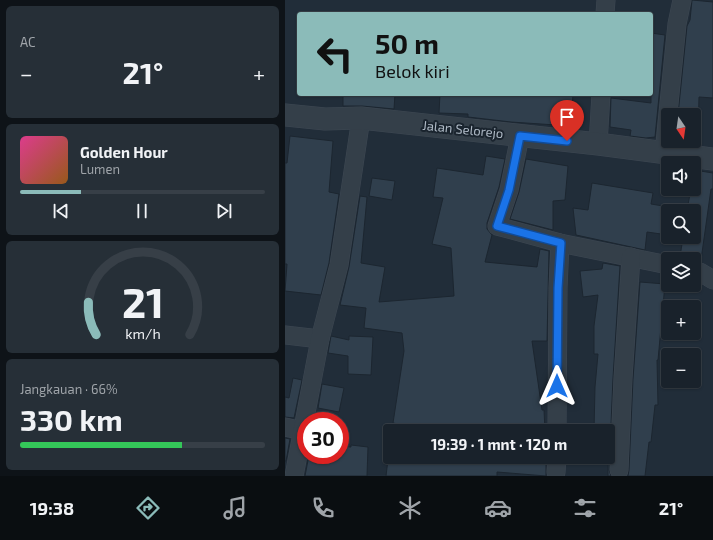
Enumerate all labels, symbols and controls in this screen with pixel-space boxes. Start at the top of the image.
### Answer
text: 50 m [375,26,439,60]
icon: left [309,28,361,80]
text: AC [20,34,35,50]
text: 21° [123,54,163,90]
text: − [20,60,33,86]
text: + [253,60,265,86]
text: Belok kiri [375,60,450,82]
pin [550,100,584,141]
icon: arrive [556,106,578,128]
north arrow [661,108,701,148]
map controls [661,108,701,388]
street label: Jalan Selorejo [422,117,504,141]
text: Golden Hour [80,143,168,161]
button: sound [661,156,701,196]
text: Lumen [80,161,120,177]
icon: previous [50,200,72,222]
icon: pause [131,200,153,222]
icon: next [213,200,235,222]
button: search [661,204,701,244]
button: layers [661,252,701,292]
text: 21 [121,276,164,326]
button: + [661,300,701,340]
text: km/h [125,324,160,341]
button: − [661,348,701,388]
position arrow [536,365,578,407]
text: Jangkauan · 66% [20,381,118,397]
text: 330 km [20,401,123,437]
speed limit sign: 30 [297,412,349,464]
text: 19:39 · 1 mnt · 120 m [431,435,567,453]
icon: directions [134,494,162,522]
icon: music [221,494,249,522]
icon: phone [309,494,337,522]
icon: climate [396,494,424,522]
icon: car [484,494,512,522]
icon: filters [571,494,599,522]
text: 19:38 [30,497,74,519]
text: 21° [659,497,683,519]

